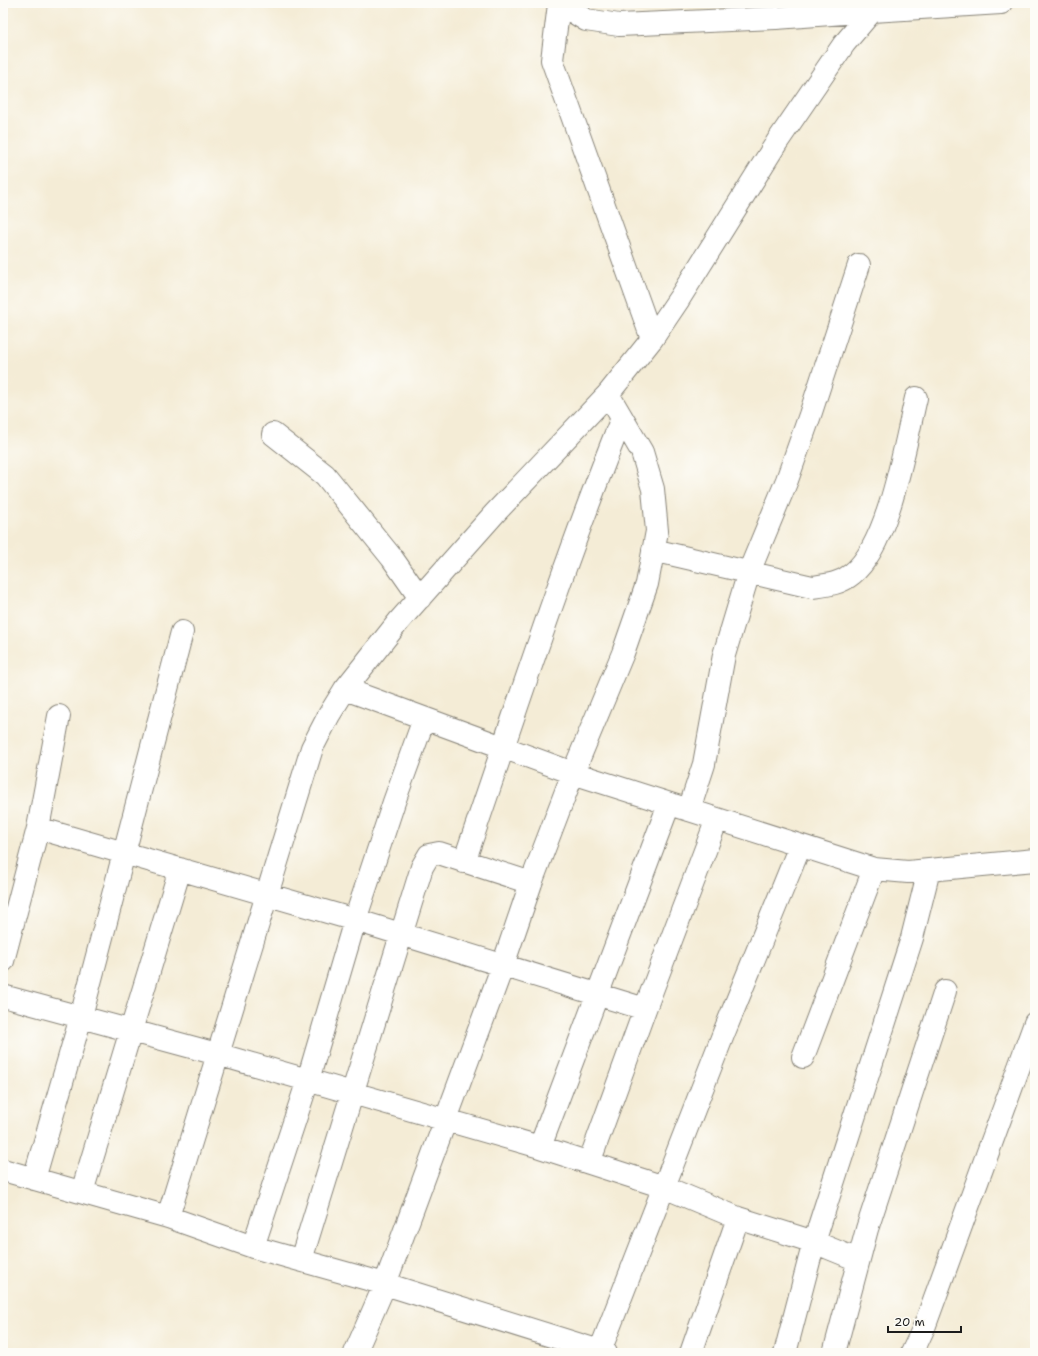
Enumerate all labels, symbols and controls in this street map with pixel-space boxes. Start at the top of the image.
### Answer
scale bar [888,1308,961,1334]
text: 20 m [894,1314,925,1330]

